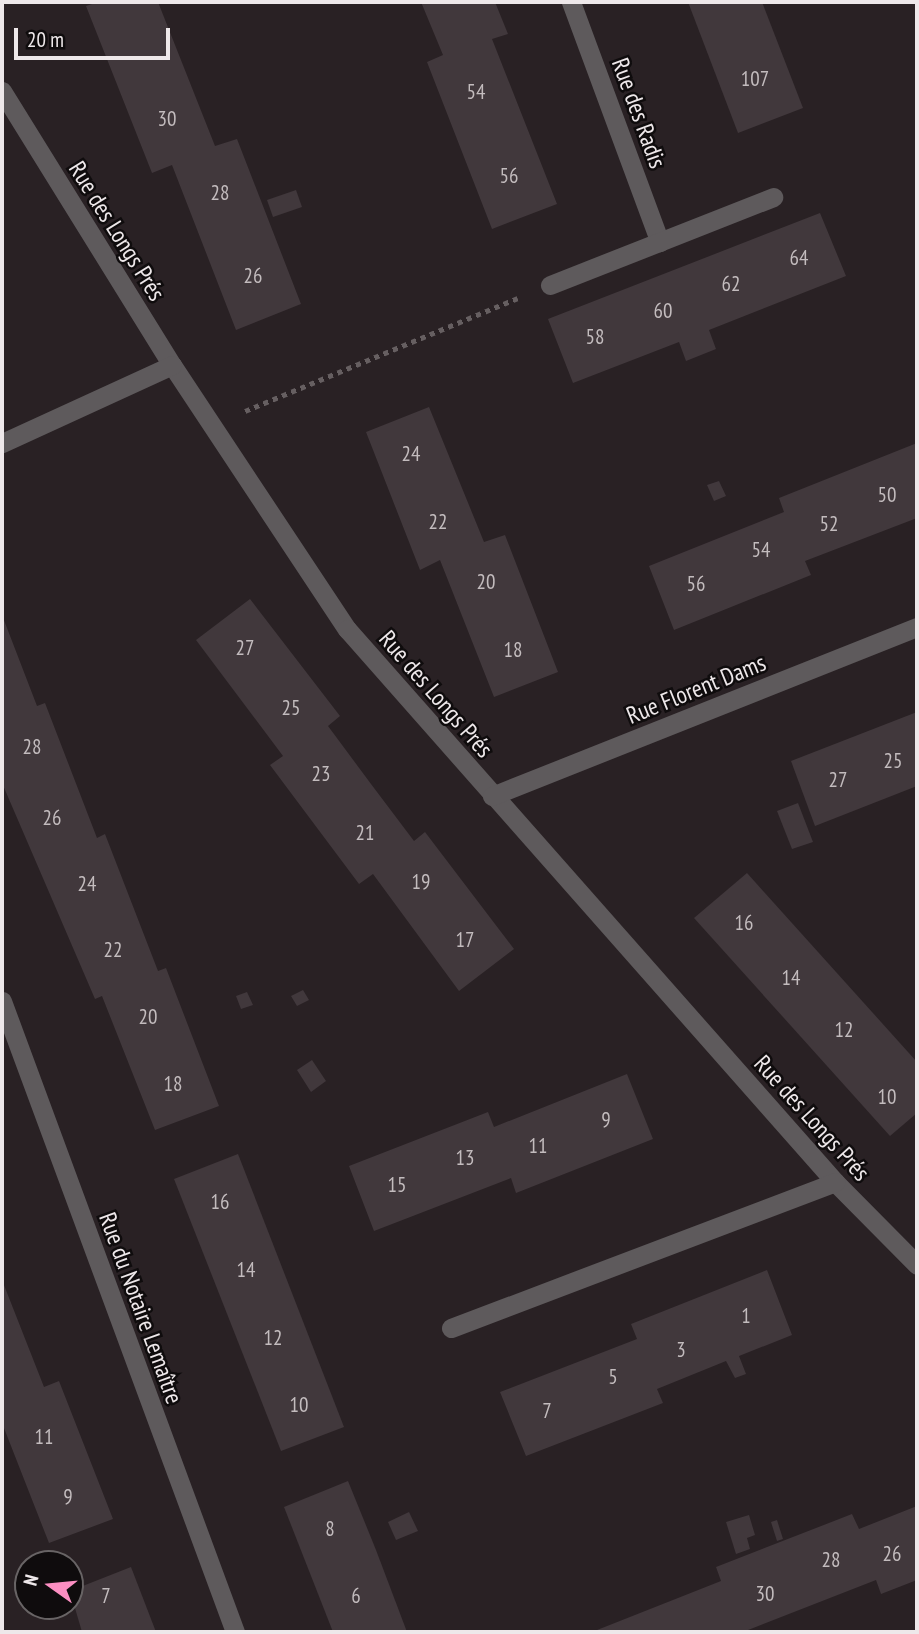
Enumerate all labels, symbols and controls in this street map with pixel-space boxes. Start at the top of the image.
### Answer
scale bar [18,14,173,58]
text: 20 m [27,26,64,53]
street label: Rue des Radis [606,54,672,172]
house number: 107 [741,66,769,92]
house number: 54 [467,79,485,105]
house number: 30 [158,106,176,132]
street label: Rue des Longs Prés [63,156,171,306]
house number: 56 [500,163,518,189]
house number: 28 [211,180,229,206]
house number: 64 [790,245,808,271]
house number: 26 [244,263,262,289]
house number: 62 [722,271,740,297]
house number: 60 [654,298,672,324]
house number: 58 [586,324,604,350]
house number: 24 [402,441,420,467]
house number: 50 [878,482,896,508]
house number: 22 [429,509,447,535]
house number: 52 [820,511,838,537]
house number: 54 [752,537,770,563]
house number: 20 [477,569,495,595]
house number: 56 [687,571,705,597]
street label: Rue des Longs Prés [373,625,499,763]
house number: 27 [236,635,254,661]
house number: 18 [504,637,522,663]
street label: Rue Florent Dams [622,648,770,730]
house number: 25 [282,695,300,721]
house number: 28 [23,734,41,760]
house number: 25 [884,748,902,774]
house number: 23 [312,761,330,787]
house number: 27 [829,767,847,793]
house number: 26 [43,805,61,831]
house number: 21 [356,820,374,846]
house number: 19 [412,869,430,895]
house number: 24 [78,871,96,897]
house number: 16 [735,910,753,936]
house number: 17 [456,927,474,953]
house number: 22 [104,937,122,963]
house number: 14 [782,965,800,991]
house number: 20 [139,1004,157,1030]
house number: 12 [835,1017,853,1043]
street label: Rue des Longs Prés [748,1049,876,1187]
house number: 18 [164,1071,182,1097]
house number: 10 [878,1084,896,1110]
house number: 9 [601,1107,611,1133]
house number: 11 [529,1133,547,1159]
house number: 13 [456,1145,474,1171]
house number: 15 [388,1172,406,1198]
house number: 16 [211,1189,229,1215]
street label: Rue du Notaire Lemaître [93,1208,189,1408]
house number: 14 [237,1257,255,1283]
house number: 1 [741,1303,751,1329]
house number: 12 [264,1325,282,1351]
house number: 3 [676,1337,686,1363]
house number: 5 [608,1364,618,1390]
house number: 10 [290,1392,308,1418]
house number: 7 [542,1398,552,1424]
house number: 11 [35,1424,53,1450]
house number: 9 [63,1484,73,1510]
house number: 8 [325,1516,335,1542]
house number: 26 [883,1541,901,1567]
house number: 28 [822,1547,840,1573]
north arrow [14,1550,84,1620]
text: N [18,1572,44,1588]
house number: 30 [756,1581,774,1607]
house number: 7 [101,1583,111,1609]
house number: 6 [351,1583,361,1609]

